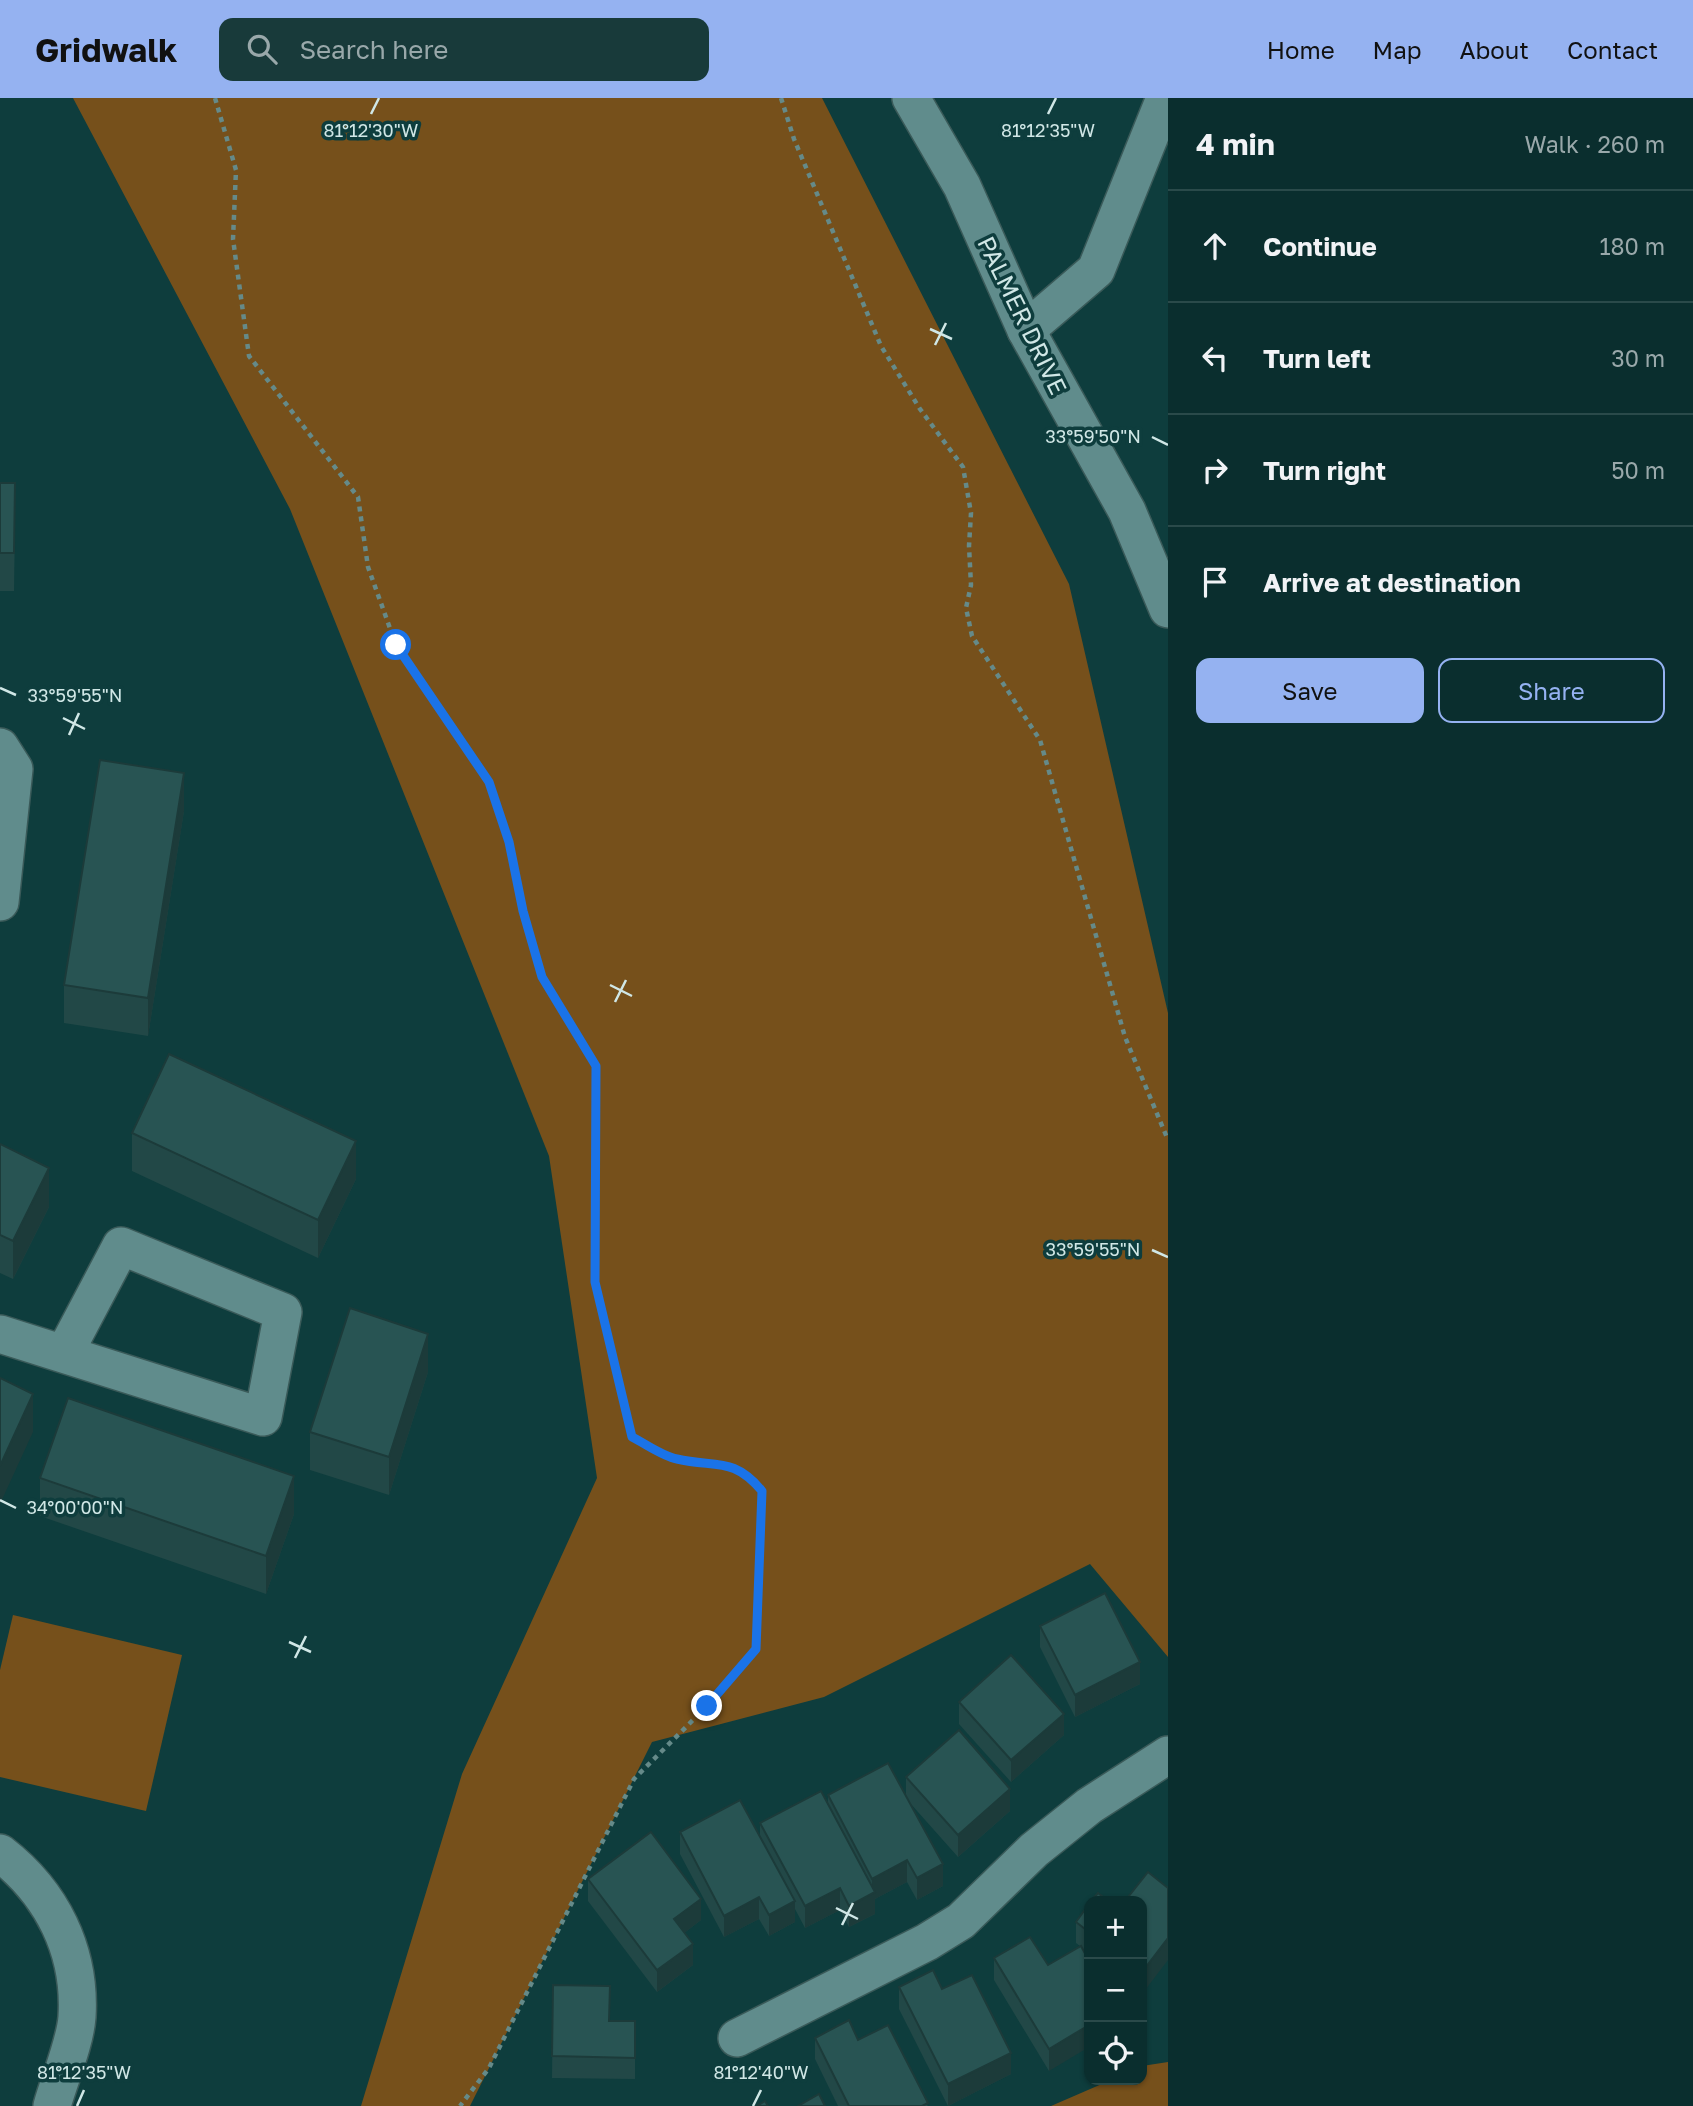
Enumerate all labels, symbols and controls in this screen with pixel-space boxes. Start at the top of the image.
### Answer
search box [219,18,709,81]
text: Gridwalk [35,30,177,69]
icon: search [243,30,281,68]
text: Search here [299,34,448,65]
text: Home [1267,35,1335,64]
text: Map [1373,35,1422,64]
text: About [1460,35,1529,64]
text: Contact [1567,35,1658,64]
text: 81°12'30"W [324,119,418,141]
text: 81°12'35"W [1001,119,1095,141]
text: 4 min [1196,126,1275,162]
text: Walk · 260 m [1524,130,1665,158]
icon: ahead [1196,227,1234,265]
street label: PALMER DRIVE [972,231,1074,399]
text: Continue [1263,231,1377,262]
text: 180 m [1599,232,1665,260]
icon: left [1196,339,1234,377]
text: Turn left [1263,343,1371,374]
text: 30 m [1611,344,1665,372]
text: 33°59'50"N [1045,425,1141,447]
icon: right [1196,451,1234,489]
text: Turn right [1263,455,1386,486]
text: 50 m [1611,456,1665,484]
icon: arrive [1196,563,1234,601]
text: Arrive at destination [1263,567,1521,598]
route start [380,629,411,660]
button: Save [1196,658,1424,723]
button: Share [1438,658,1665,723]
text: 33°59'55"N [28,684,122,706]
text: 33°59'55"N [1046,1238,1140,1260]
text: 34°00'00"N [27,1496,123,1518]
route end [691,1690,722,1721]
map controls [1084,1896,1147,2085]
button: + [1084,1896,1147,1959]
button: − [1084,1959,1147,2022]
button: locate [1084,2022,1147,2085]
text: 81°12'35"W [37,2061,131,2083]
text: 81°12'40"W [713,2061,809,2083]

